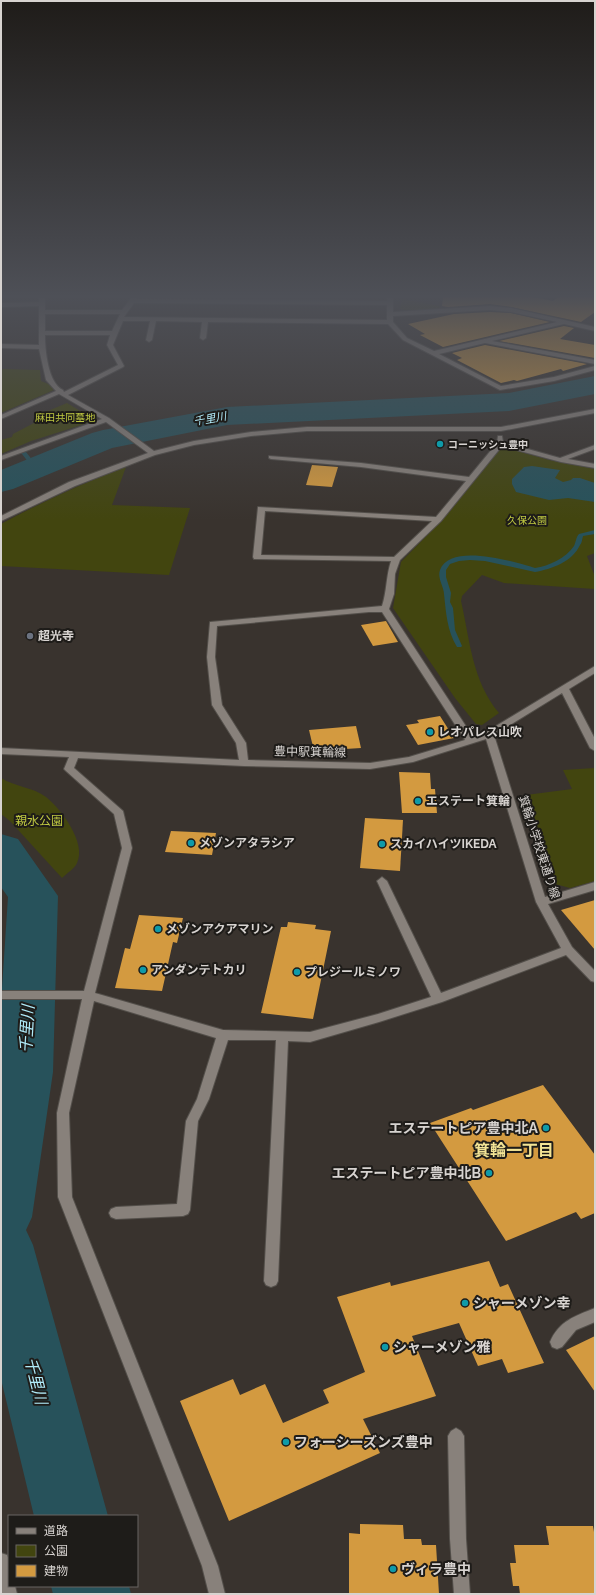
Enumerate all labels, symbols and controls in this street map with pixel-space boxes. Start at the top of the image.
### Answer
water label: 千里川 [193,410,228,428]
park label: 麻田共同墓地 [35,412,96,423]
marker: コーニッシュ豊中 [435,439,445,449]
place label: コーニッシュ豊中 [448,439,528,450]
park label: 久保公園 [507,515,547,526]
place label: 超光寺 [38,629,74,643]
marker: 超光寺 [25,631,35,641]
place label: レオパレス山吹 [438,725,522,739]
marker: レオパレス山吹 [425,727,435,737]
street label: 豊中駅箕輪線 [274,744,346,760]
street label: 箕輪小学校東通り線 [516,793,562,901]
place label: エステート箕輪 [426,794,510,808]
marker: エステート箕輪 [413,796,423,806]
park label: 親水公園 [15,814,63,828]
place label: メゾンアタラシア [199,836,295,850]
place label: スカイハイツIKEDA [390,837,497,851]
marker: メゾンアタラシア [186,838,196,848]
marker: スカイハイツIKEDA [377,839,387,849]
place label: メゾンアクアマリン [166,922,273,936]
marker: メゾンアクアマリン [153,924,163,934]
place label: アンダンテトカリ [151,963,247,977]
marker: アンダンテトカリ [138,965,148,975]
place label: プレジールミノワ [305,965,401,979]
marker: プレジールミノワ [292,967,302,977]
water label: 千里川 [16,1003,38,1053]
place label: エステートピア豊中北A [389,1120,539,1136]
marker: エステートピア豊中北A [541,1123,551,1133]
district label: 箕輪一丁目 [474,1141,554,1160]
place label: エステートピア豊中北B [331,1165,481,1181]
marker: エステートピア豊中北B [484,1168,494,1178]
place label: シャーメゾン幸 [473,1295,570,1311]
marker: シャーメゾン幸 [460,1298,470,1308]
place label: シャーメゾン雅 [393,1339,490,1355]
marker: シャーメゾン雅 [380,1342,390,1352]
water label: 千里川 [21,1355,52,1409]
place label: フォーシーズンズ豊中 [294,1434,433,1450]
marker: フォーシーズンズ豊中 [281,1437,291,1447]
legend [8,1515,138,1587]
text: 道路 [44,1524,68,1538]
text: 公園 [44,1544,68,1558]
place label: ヴィラ豊中 [401,1561,471,1577]
text: 建物 [44,1564,68,1578]
marker: ヴィラ豊中 [388,1564,398,1574]

